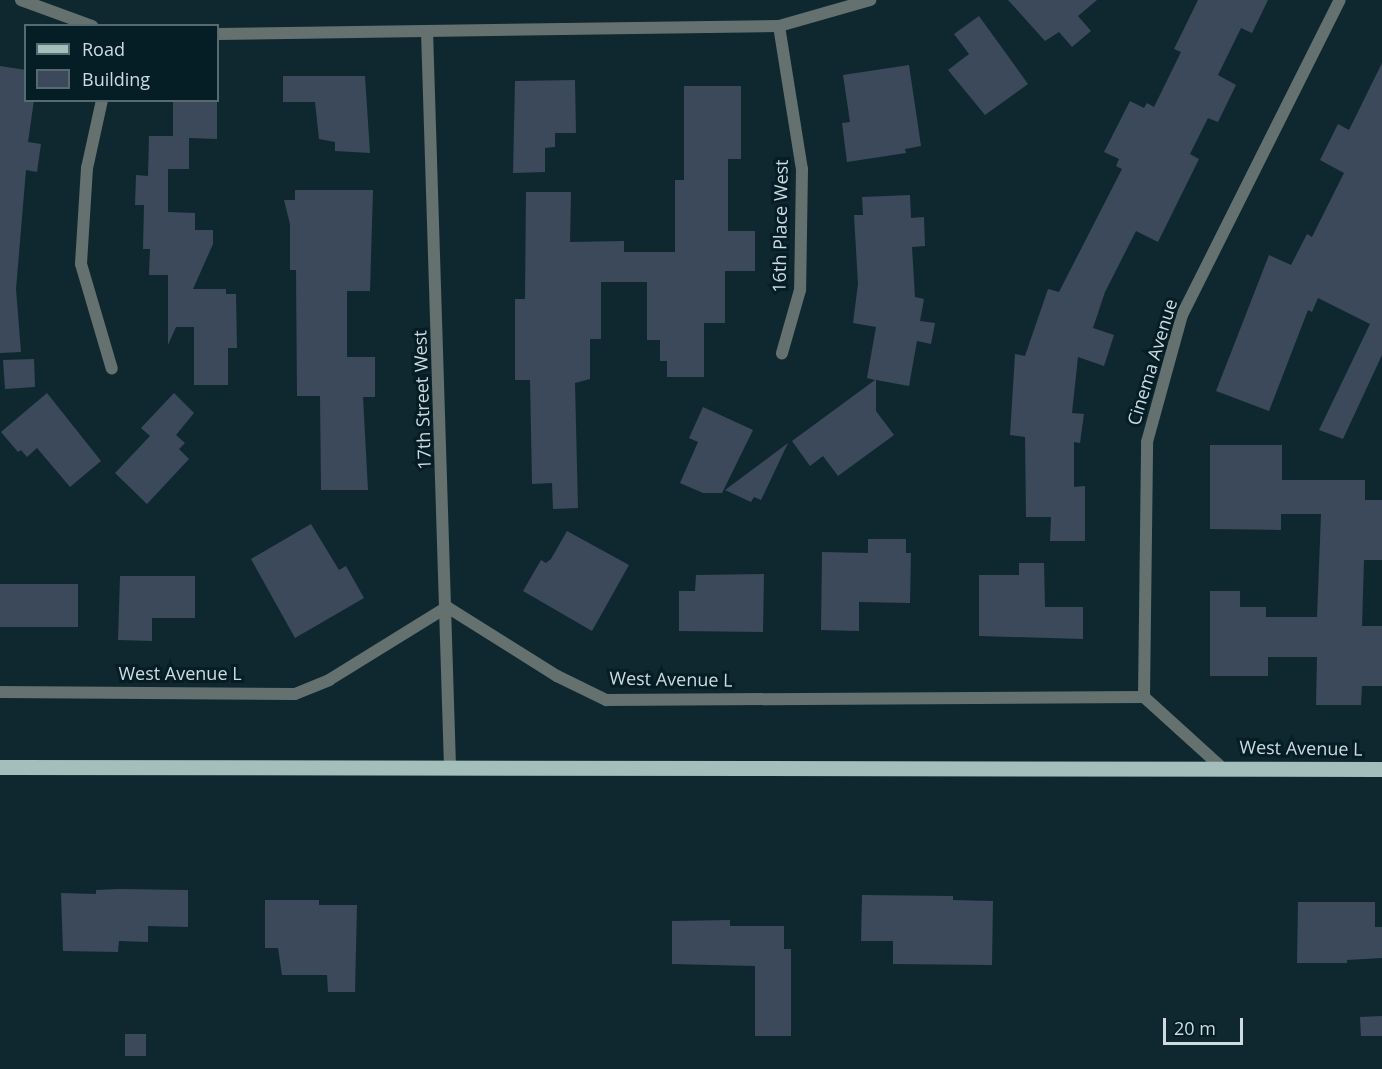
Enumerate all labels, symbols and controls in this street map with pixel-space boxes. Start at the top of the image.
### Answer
legend [24,24,219,102]
text: Road [82,37,125,61]
text: Building [82,67,150,91]
street label: 16th Place West [768,159,792,293]
street label: Cinema Avenue [1123,296,1181,428]
street label: 17th Street West [409,330,435,470]
street label: West Avenue L [118,662,242,684]
street label: West Avenue L [609,667,733,691]
street label: West Avenue L [1239,736,1363,760]
scale bar [1166,1006,1246,1044]
text: 20 m [1174,1016,1216,1040]

